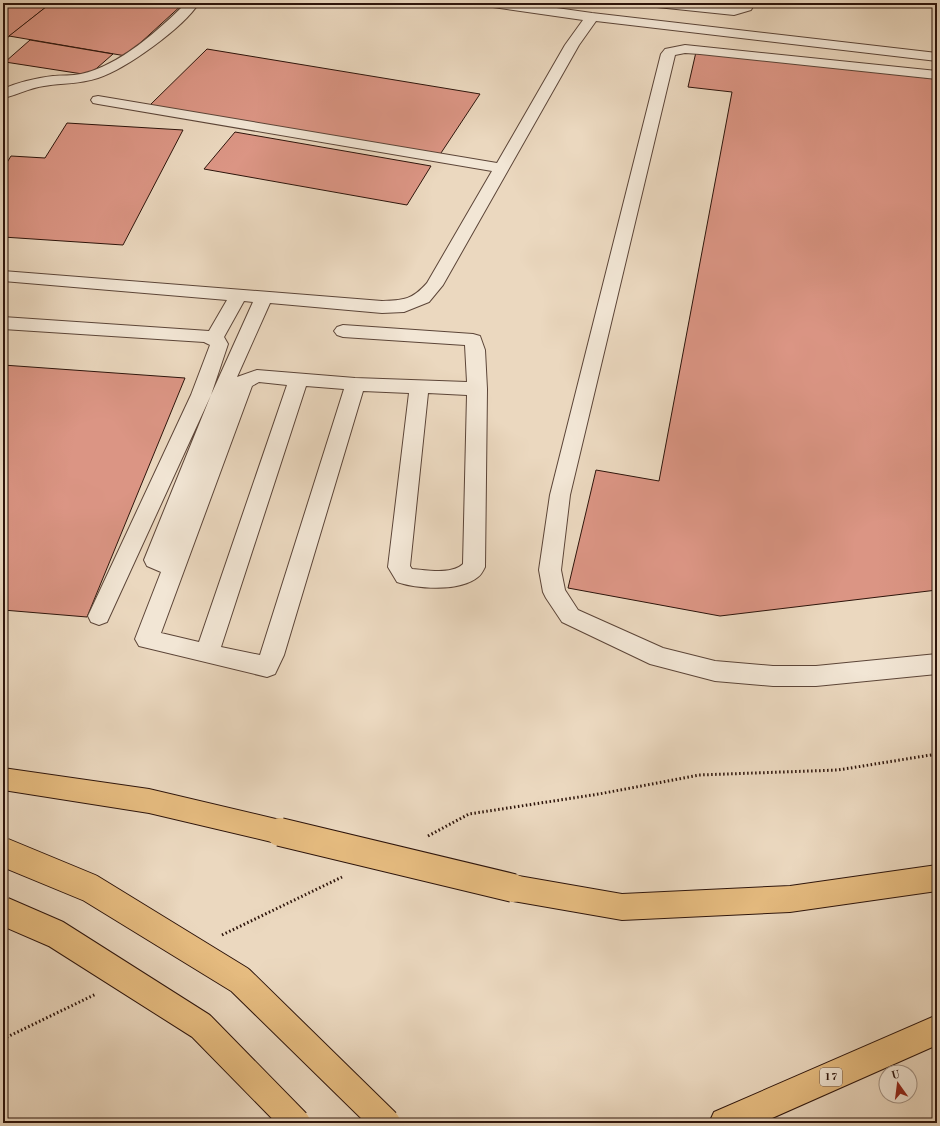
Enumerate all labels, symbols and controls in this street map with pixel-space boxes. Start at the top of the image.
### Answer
north arrow [878,1064,918,1104]
road number: 17 [820,1068,842,1086]
text: U [890,1069,902,1082]

